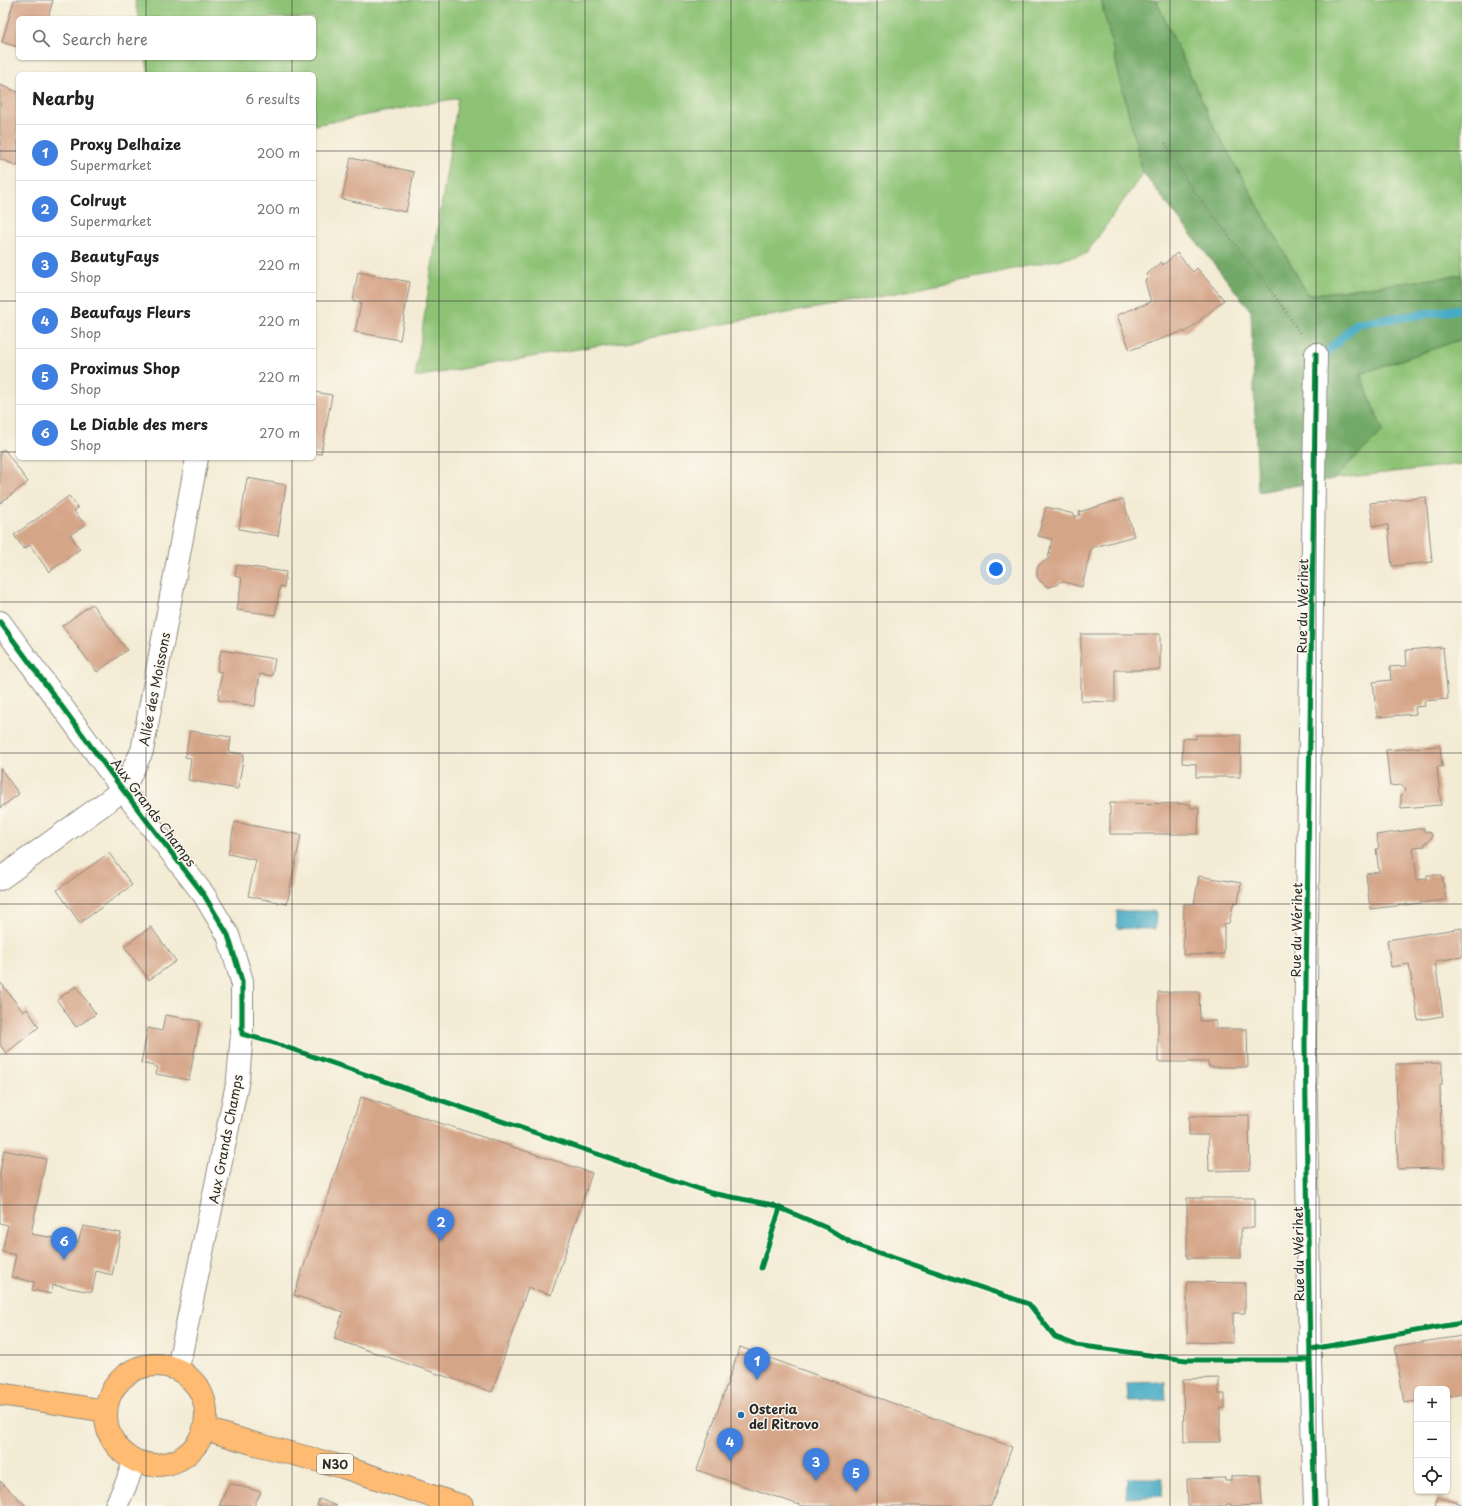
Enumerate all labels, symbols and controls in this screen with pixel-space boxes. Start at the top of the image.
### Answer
search box [16,16,316,60]
icon: search [30,27,52,49]
text: Search here [62,27,148,50]
text: Nearby [32,85,94,111]
text: 6 results [245,89,300,108]
text: Proxy Delhaize [70,132,181,155]
text: 1 [42,143,48,162]
text: 200 m [257,143,300,162]
text: Supermarket [70,155,152,174]
text: Colruyt [70,188,127,211]
text: 2 [40,199,50,218]
text: 200 m [257,199,300,218]
text: Supermarket [70,211,152,230]
text: BeautyFays [70,244,159,267]
text: 3 [41,255,49,274]
text: 220 m [258,255,300,274]
text: Shop [70,267,101,286]
text: Beaufays Fleurs [70,300,191,323]
text: 4 [41,311,49,330]
text: 220 m [258,311,300,330]
text: Shop [70,323,101,342]
text: Proximus Shop [70,356,180,379]
text: 5 [41,367,49,386]
text: 220 m [258,367,300,386]
text: Shop [70,379,101,398]
text: Le Diable des mers [70,412,208,435]
text: 6 [40,423,50,442]
text: 270 m [259,423,300,442]
text: Shop [70,435,101,454]
street label: Rue du Wérihet [1292,558,1312,654]
your location [986,559,1006,579]
street label: Allée des Moissons [134,630,174,747]
street label: Aux Grands Champs [107,754,201,870]
street label: Rue du Wérihet [1286,882,1306,978]
street label: Aux Grands Champs [203,1073,247,1205]
street label: Rue du Wérihet [1288,1206,1308,1302]
pin: 2 [428,1208,454,1241]
pin: 6 [51,1227,77,1260]
pin: 1 [744,1347,770,1380]
map controls [1414,1386,1450,1494]
button: + [1414,1386,1450,1422]
place label: Osteria del Ritrovo [749,1399,819,1433]
marker: Osteria del Ritrovo [736,1410,746,1420]
button: − [1414,1422,1450,1458]
pin: 4 [717,1428,743,1461]
pin: 3 [803,1448,829,1481]
road number: N30 [317,1454,353,1474]
button: locate [1414,1458,1450,1494]
pin: 5 [843,1459,869,1492]

